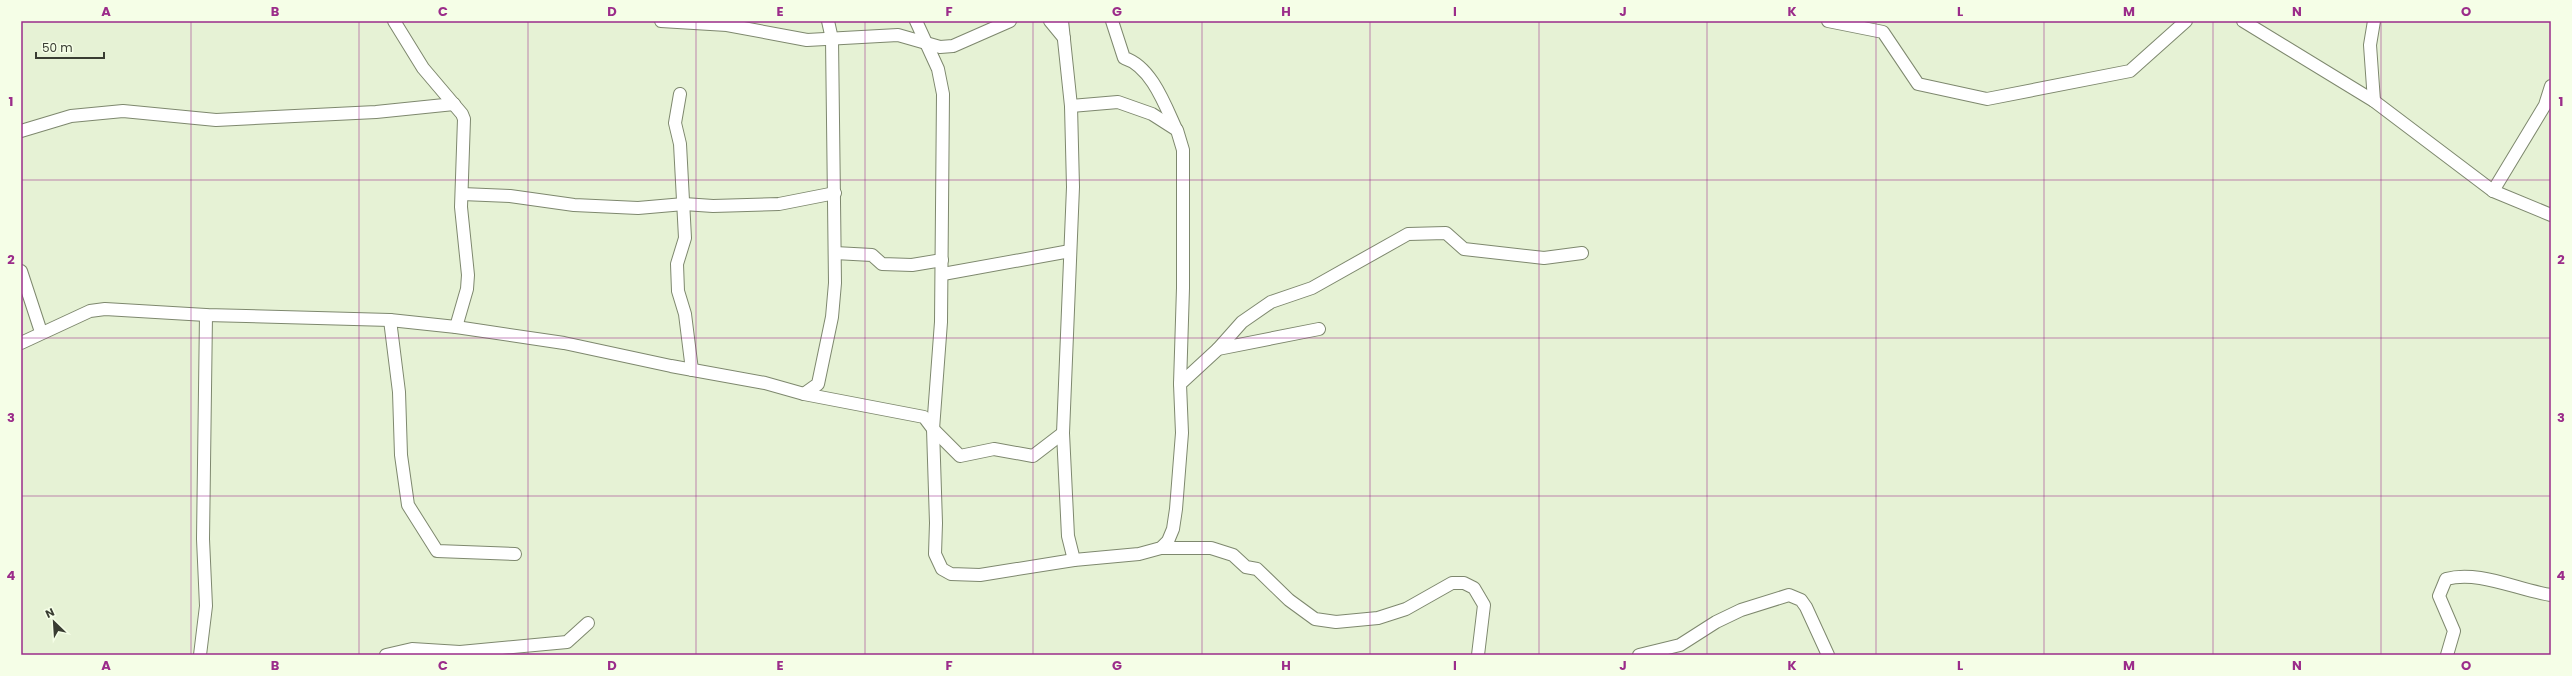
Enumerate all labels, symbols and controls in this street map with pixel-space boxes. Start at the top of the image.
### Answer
text: A [101,2,111,21]
text: B [271,2,280,21]
text: C [438,2,448,21]
text: D [607,2,617,21]
text: E [776,2,784,21]
text: F [945,2,953,21]
text: G [1112,2,1122,21]
text: H [1281,2,1291,21]
text: I [1453,2,1457,21]
text: J [1619,2,1627,21]
text: K [1787,2,1797,21]
text: L [1957,2,1963,21]
text: M [2123,2,2135,21]
text: N [2292,2,2302,21]
text: O [2461,2,2471,21]
scale bar [36,34,104,60]
text: 50 m [42,39,73,56]
text: 1 [9,92,13,111]
text: 1 [2559,92,2563,111]
text: 2 [7,250,15,269]
text: 2 [2557,250,2565,269]
text: 3 [7,408,15,427]
text: 3 [2557,408,2565,427]
text: 4 [7,566,16,585]
text: 4 [2557,566,2566,585]
north arrow [34,602,74,642]
text: N [43,604,57,622]
text: A [101,656,111,675]
text: B [271,656,280,675]
text: C [438,656,448,675]
text: D [607,656,617,675]
text: E [776,656,784,675]
text: F [945,656,953,675]
text: G [1112,656,1122,675]
text: H [1281,656,1291,675]
text: I [1453,656,1457,675]
text: J [1619,656,1627,675]
text: K [1787,656,1797,675]
text: L [1957,656,1963,675]
text: M [2123,656,2135,675]
text: N [2292,656,2302,675]
text: O [2461,656,2471,675]

